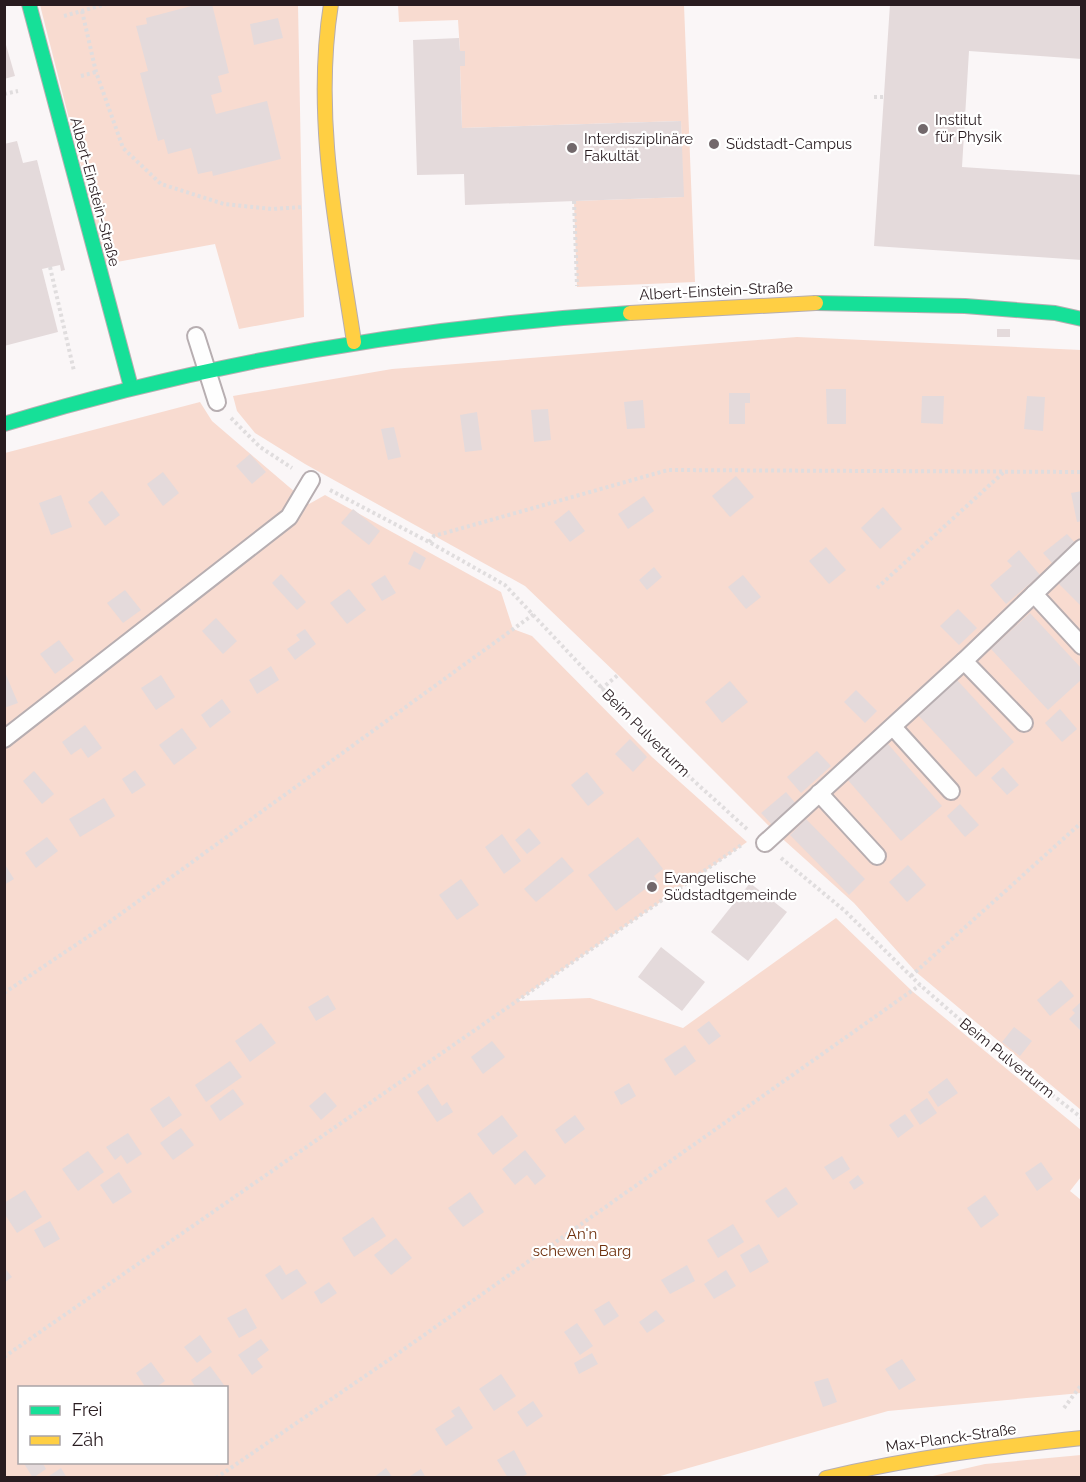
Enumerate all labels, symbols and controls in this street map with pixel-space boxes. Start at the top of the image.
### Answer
place label: Institut für Physik [935,111,1002,146]
street label: Albert-Einstein-Straße [66,115,124,269]
marker: Institut für Physik [916,122,930,136]
place label: Interdisziplinäre Fakultät [584,130,693,165]
place label: Südstadt-Campus [726,135,852,153]
marker: Südstadt-Campus [707,137,721,151]
marker: Interdisziplinäre Fakultät [565,141,579,155]
street label: Albert-Einstein-Straße [639,278,793,304]
street label: Beim Pulverturm [598,685,694,781]
place label: Evangelische Südstadtgemeinde [664,869,797,904]
marker: Evangelische Südstadtgemeinde [645,880,659,894]
street label: Beim Pulverturm [956,1014,1058,1102]
park label: An'n schewen Barg [533,1225,631,1260]
legend [18,1386,228,1464]
text: Frei [72,1399,102,1420]
street label: Max-Planck-Straße [885,1420,1018,1456]
text: Zäh [72,1429,104,1450]

